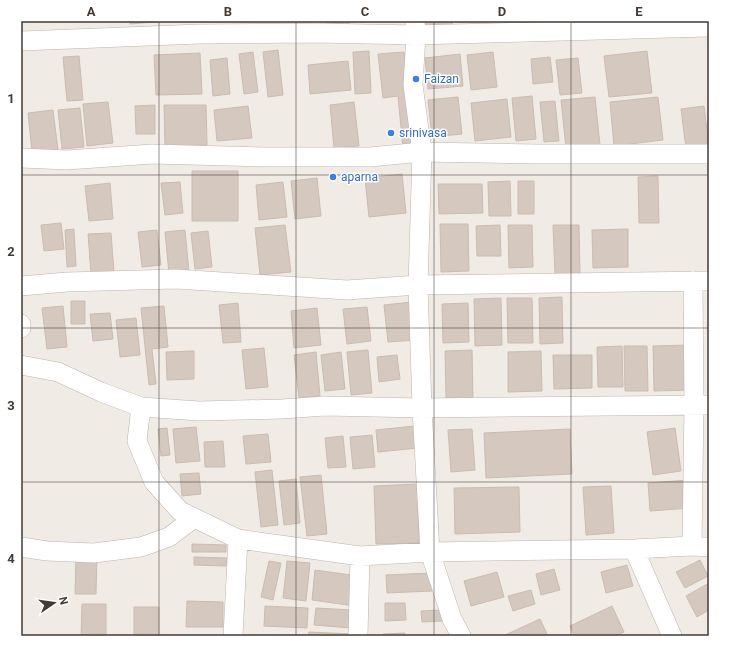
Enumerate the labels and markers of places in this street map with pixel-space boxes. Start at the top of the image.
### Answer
place label: Faizan [424,72,459,86]
marker: Faizan [411,74,421,84]
place label: srinivasa [399,126,447,140]
marker: srinivasa [386,128,396,138]
place label: aparna [341,170,378,184]
marker: aparna [328,172,338,182]

